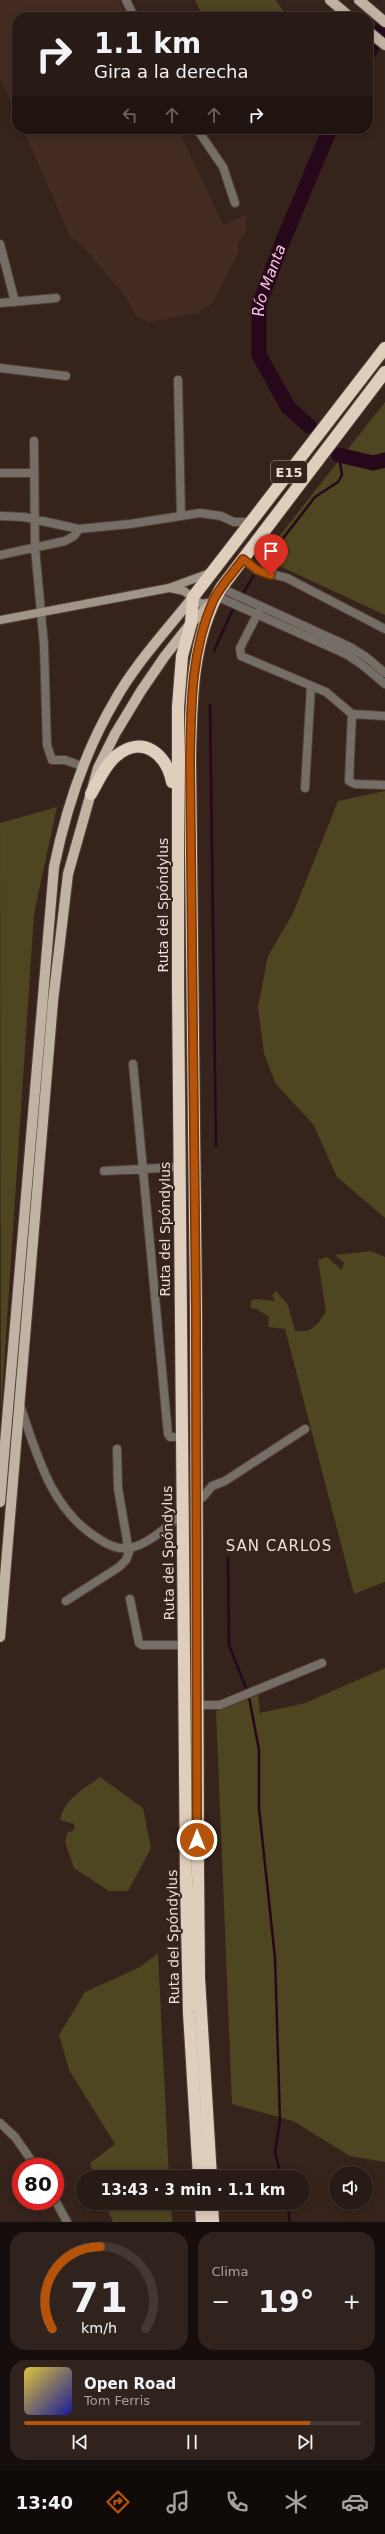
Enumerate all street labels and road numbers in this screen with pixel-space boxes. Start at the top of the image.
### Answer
road number: E15 [271,461,307,483]
street label: Ruta del Spóndylus [155,838,171,972]
street label: Ruta del Spóndylus [157,1162,173,1296]
street label: Ruta del Spóndylus [159,1485,177,1621]
street label: Ruta del Spóndylus [164,1869,182,2005]

